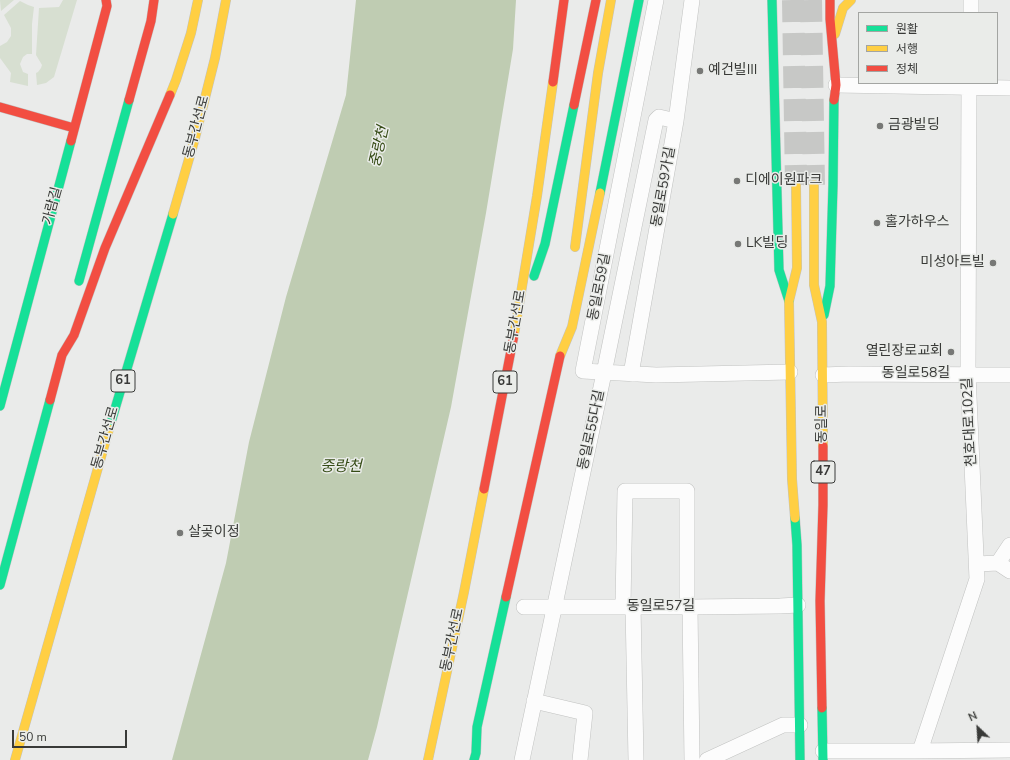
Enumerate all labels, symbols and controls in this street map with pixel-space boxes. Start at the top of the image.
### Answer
legend [858,12,998,84]
text: 원활 [896,21,918,37]
text: 서행 [896,41,918,57]
text: 정체 [896,61,918,77]
place label: 예건빌III [708,63,757,79]
marker: 예건빌III [695,66,705,76]
street label: 동부간선로 [181,94,213,160]
place label: 금광빌딩 [888,118,940,134]
marker: 금광빌딩 [875,121,885,131]
water label: 중랑천 [367,125,393,169]
street label: 동일로59가길 [649,146,679,228]
place label: 디에이원파크 [745,173,822,189]
marker: 디에이원파크 [732,176,742,186]
street label: 가람길 [40,185,66,227]
place label: 홀가하우스 [885,215,949,231]
marker: 홀가하우스 [872,218,882,228]
place label: LK빌딩 [746,236,788,252]
marker: LK빌딩 [733,239,743,249]
street label: 동일로59길 [585,252,615,322]
place label: 미성아트빌 [921,255,985,271]
marker: 미성아트빌 [988,258,998,268]
street label: 동부간선로 [502,289,530,355]
place label: 열린장로교회 [866,344,943,360]
marker: 열린장로교회 [946,347,956,357]
street label: 동일로58길 [882,366,950,382]
road number: 61 [111,370,135,392]
road number: 61 [493,371,517,393]
street label: 천호대로102길 [959,377,981,467]
street label: 동일로55다길 [575,389,609,471]
street label: 동부간선로 [89,405,123,471]
street label: 동일로 [815,405,831,443]
water label: 중랑천 [320,458,362,476]
road number: 47 [811,461,835,483]
place label: 살곶이정 [188,525,240,541]
marker: 살곶이정 [175,528,185,538]
street label: 동일로57길 [627,599,695,615]
street label: 동부간선로 [438,607,468,673]
north arrow [958,708,998,748]
text: N [966,708,980,725]
scale bar [14,722,129,748]
text: 50 m [19,729,47,745]

